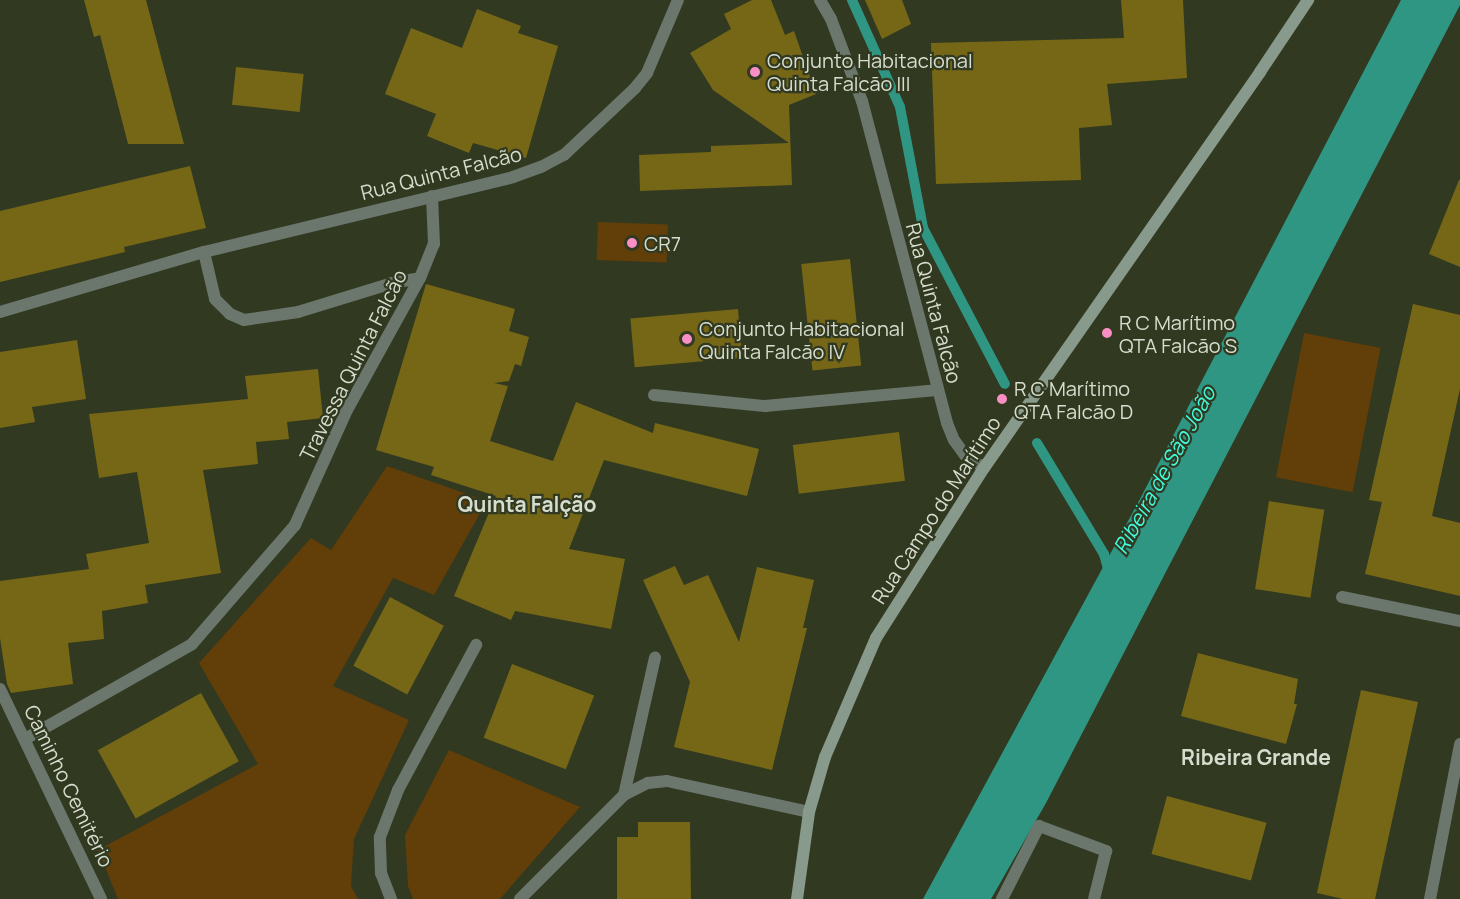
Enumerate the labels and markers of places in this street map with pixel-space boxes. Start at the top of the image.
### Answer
place label: Conjunto Habitacional Quinta Falcão III [767,48,973,95]
marker: Conjunto Habitacional Quinta Falcão III [748,65,762,79]
place label: CR7 [644,231,681,255]
marker: CR7 [625,236,639,250]
place label: R C Marítimo QTA Falcão S [1119,310,1237,357]
place label: Conjunto Habitacional Quinta Falcão IV [699,316,905,363]
marker: R C Marítimo QTA Falcão S [1100,326,1114,340]
marker: Conjunto Habitacional Quinta Falcão IV [680,332,694,346]
place label: R C Marítimo QTA Falcão D [1014,376,1133,423]
marker: R C Marítimo QTA Falcão D [995,392,1009,406]

